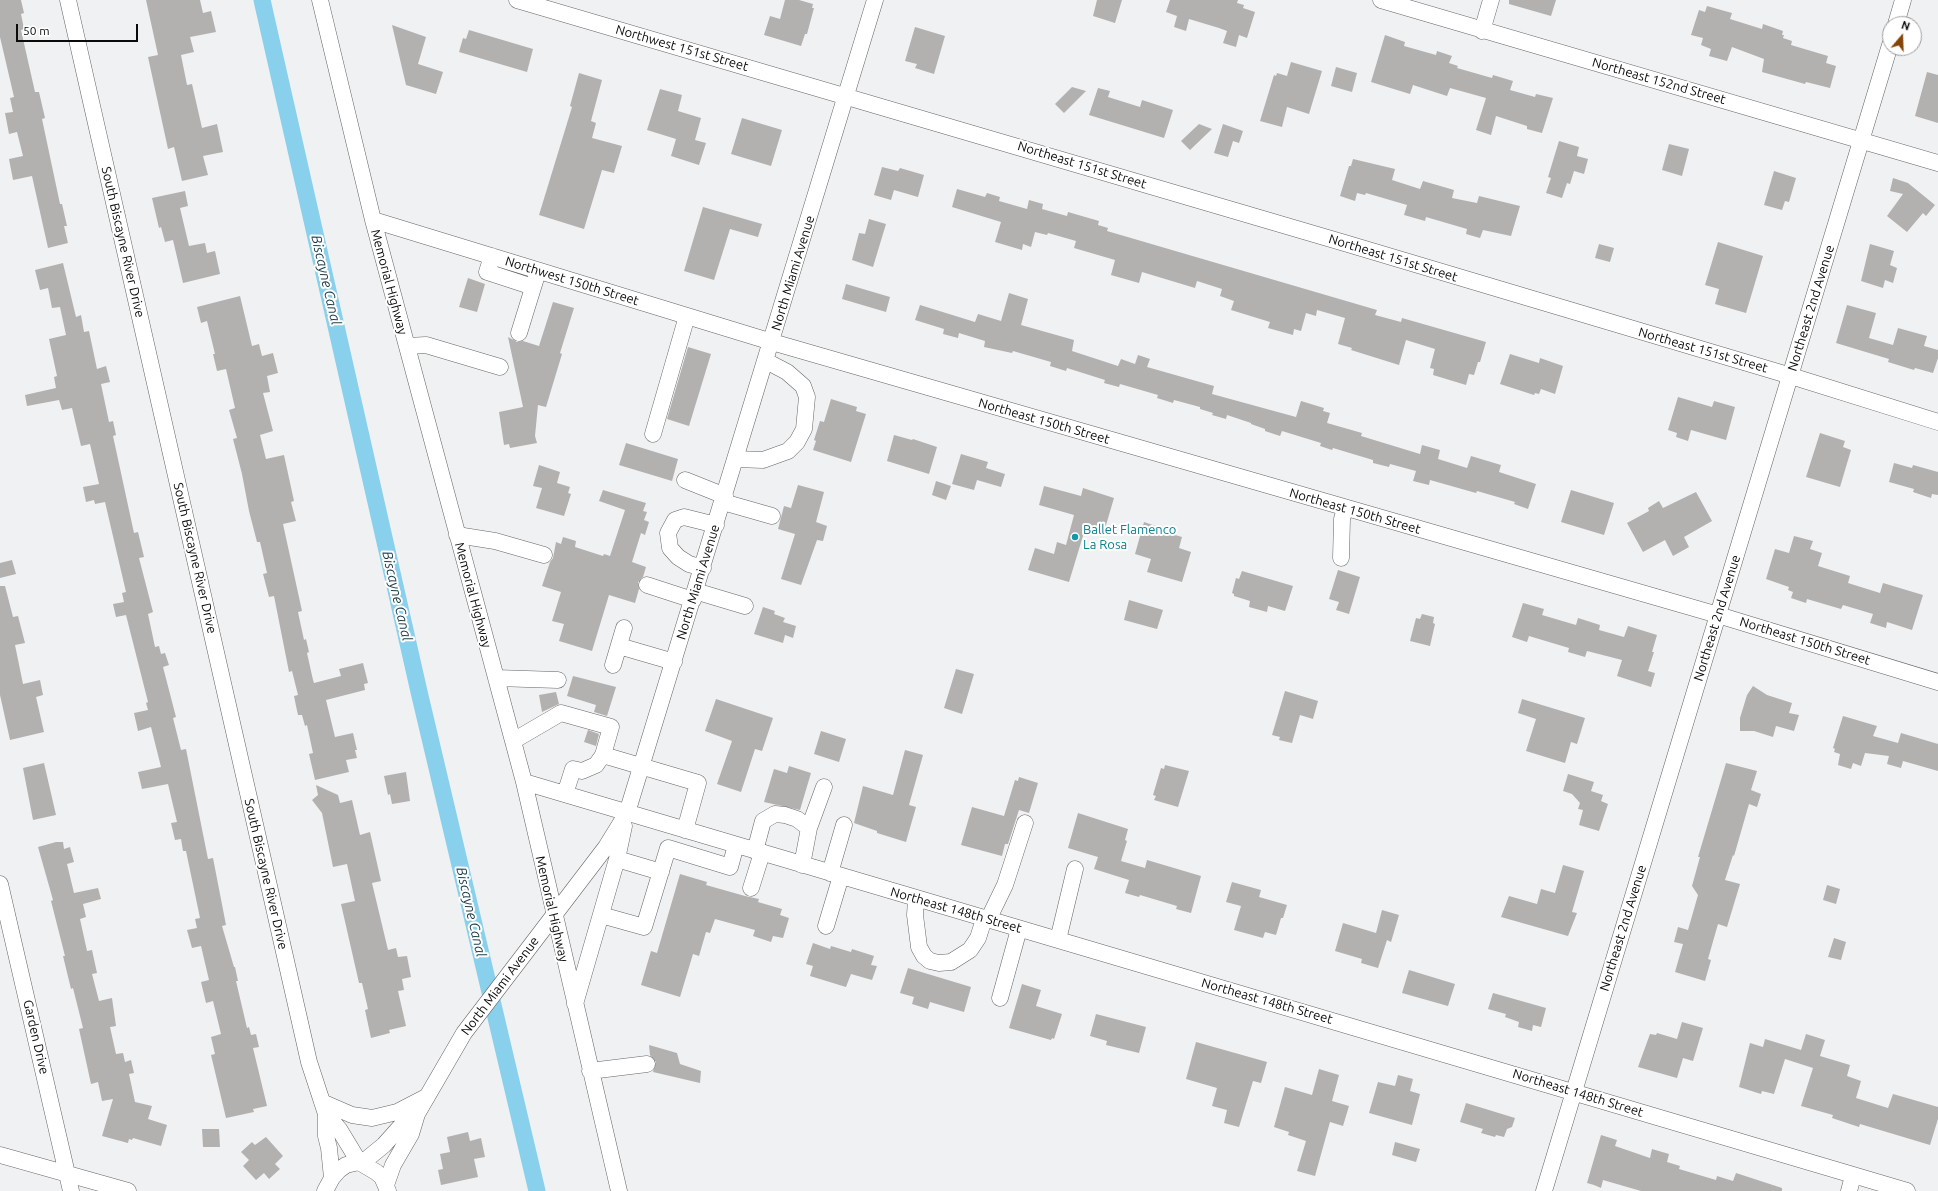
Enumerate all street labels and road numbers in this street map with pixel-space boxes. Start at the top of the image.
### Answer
street label: Northwest 151st Street [614,22,750,74]
street label: Northeast 152nd Street [1590,54,1728,108]
street label: Northeast 151st Street [1016,138,1148,192]
street label: South Biscayne River Drive [98,165,148,319]
street label: North Miami Avenue [768,214,818,332]
street label: Memorial Highway [367,228,411,336]
street label: Northeast 151st Street [1327,231,1459,285]
street label: Northeast 2nd Avenue [1784,243,1838,373]
street label: Northwest 150th Street [503,253,641,309]
street label: Northeast 151st Street [1636,324,1770,376]
street label: Northeast 150th Street [977,395,1111,447]
street label: South Biscayne River Drive [170,481,220,635]
street label: Northeast 150th Street [1288,485,1422,537]
street label: North Miami Avenue [673,523,723,641]
street label: Memorial Highway [451,541,495,649]
street label: Northeast 2nd Avenue [1690,553,1744,683]
street label: Northeast 150th Street [1738,614,1872,668]
street label: South Biscayne River Drive [241,797,291,951]
street label: Memorial Highway [532,854,572,964]
street label: Northeast 2nd Avenue [1596,863,1650,993]
street label: Northeast 148th Street [889,884,1023,936]
street label: North Miami Avenue [458,934,542,1038]
street label: Northeast 148th Street [1200,975,1334,1027]
street label: Garden Drive [20,998,52,1076]
street label: Northeast 148th Street [1511,1066,1645,1120]

